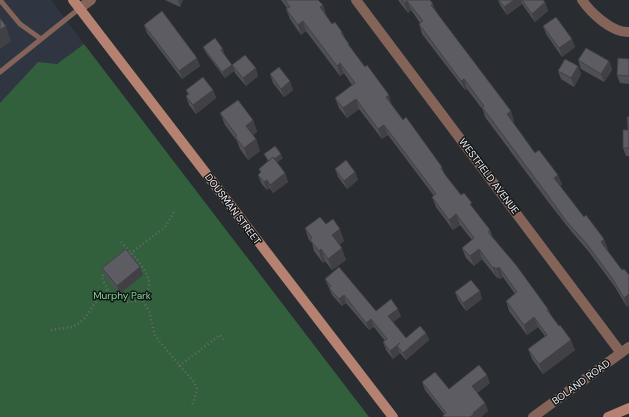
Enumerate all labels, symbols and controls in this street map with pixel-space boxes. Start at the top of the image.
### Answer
street label: WESTFIELD AVENUE [456,135,522,217]
street label: DOUSMAN STREET [202,171,264,247]
park label: Murphy Park [93,289,151,302]
street label: BOLAND ROAD [549,356,613,407]

